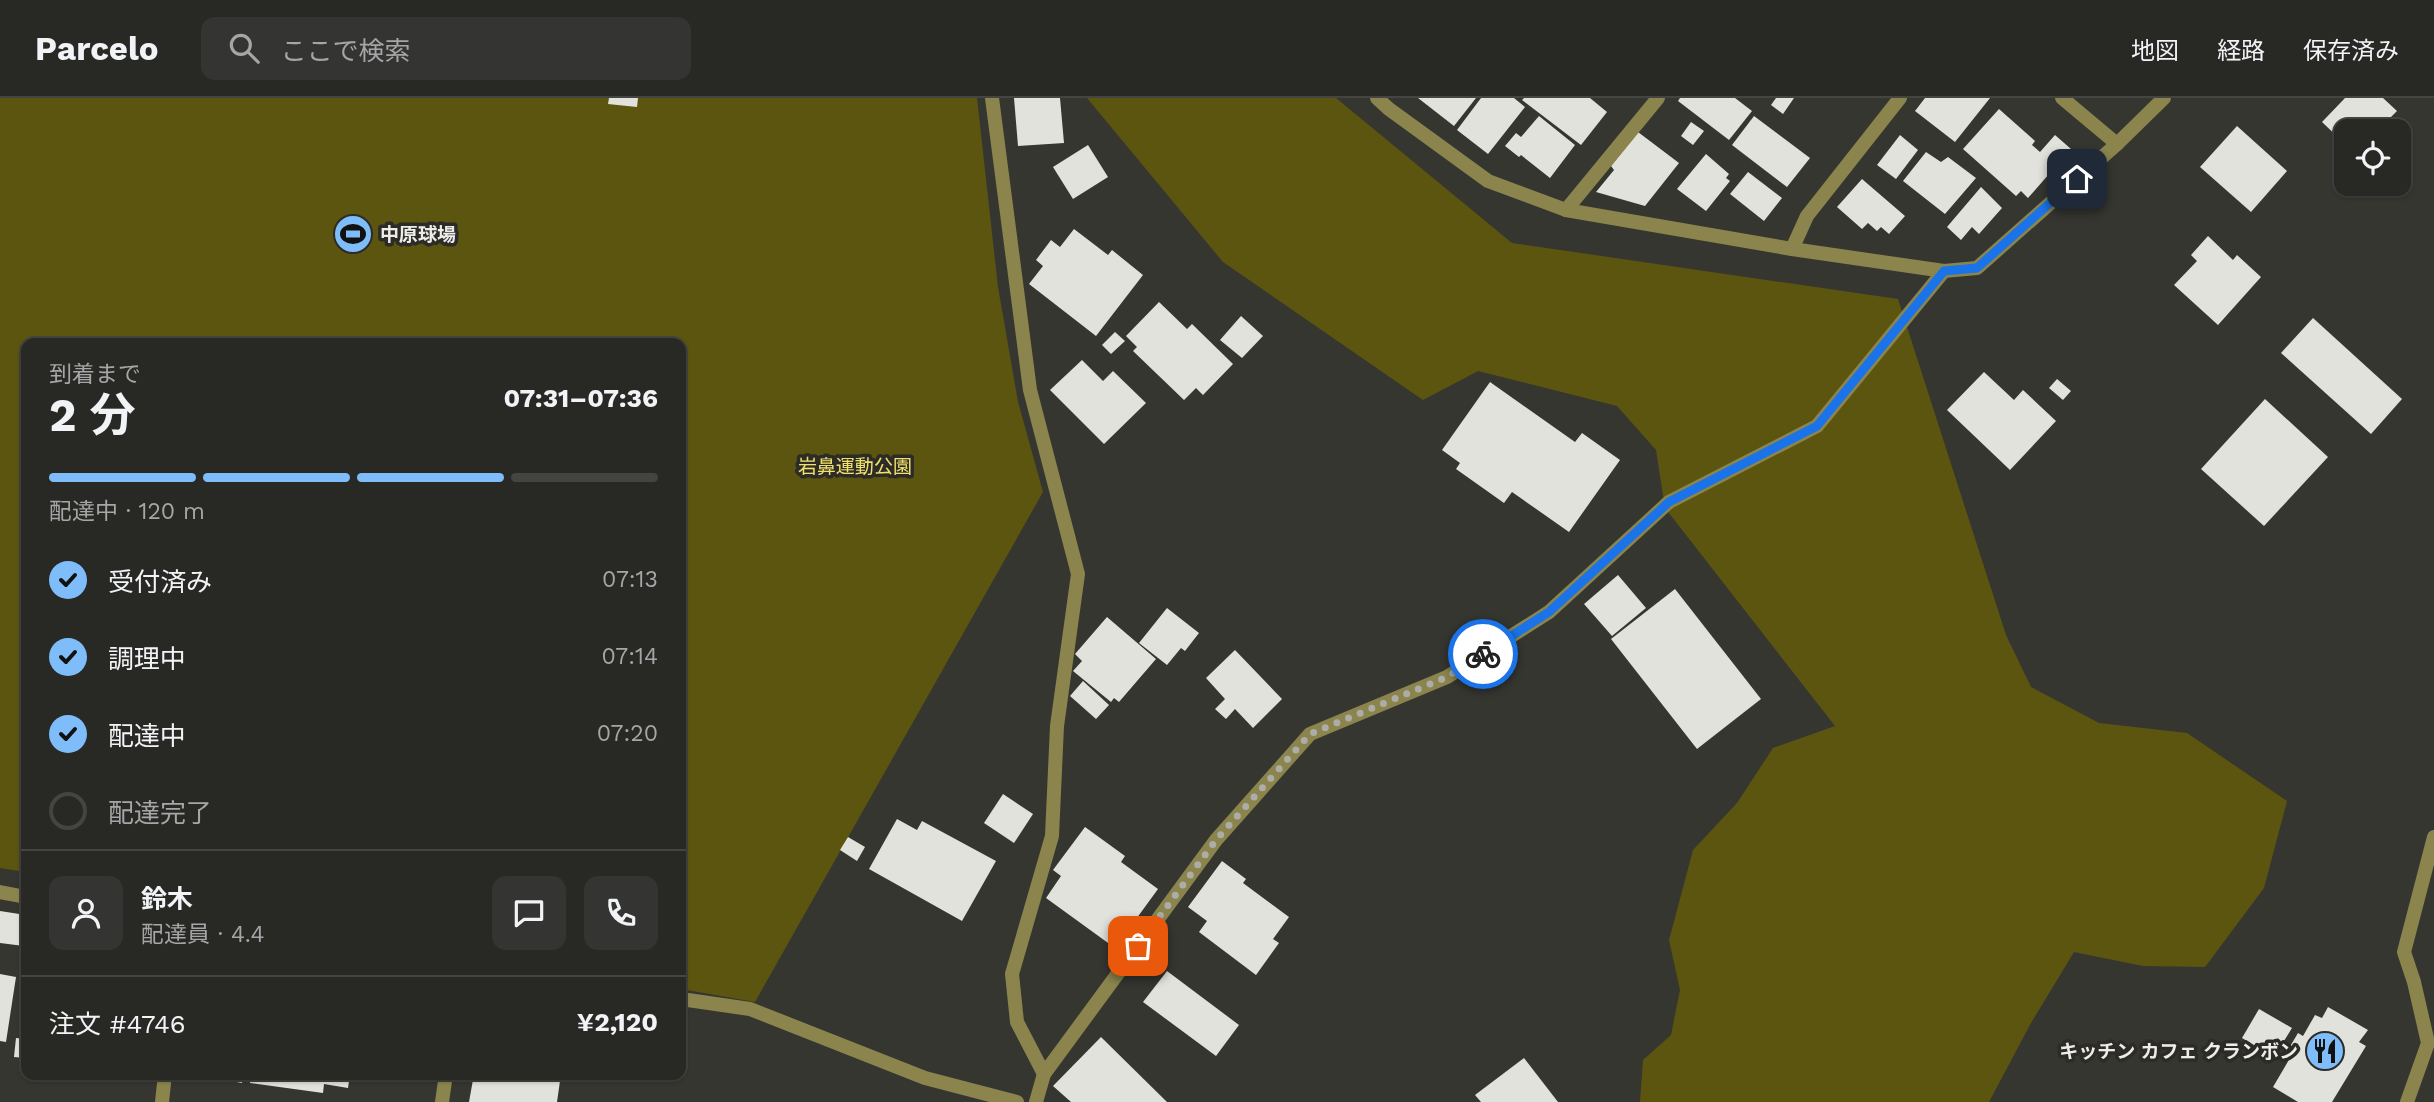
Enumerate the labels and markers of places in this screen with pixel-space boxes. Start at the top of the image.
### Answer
pin [2047,149,2107,209]
sports icon: 中原球場 [332,213,374,255]
place label: 中原球場 [380,223,456,246]
pin [1108,916,1168,976]
restaurant icon: キッチン カフェ クランボン [2304,1030,2346,1072]
place label: キッチン カフェ クランボン [2059,1040,2298,1063]

